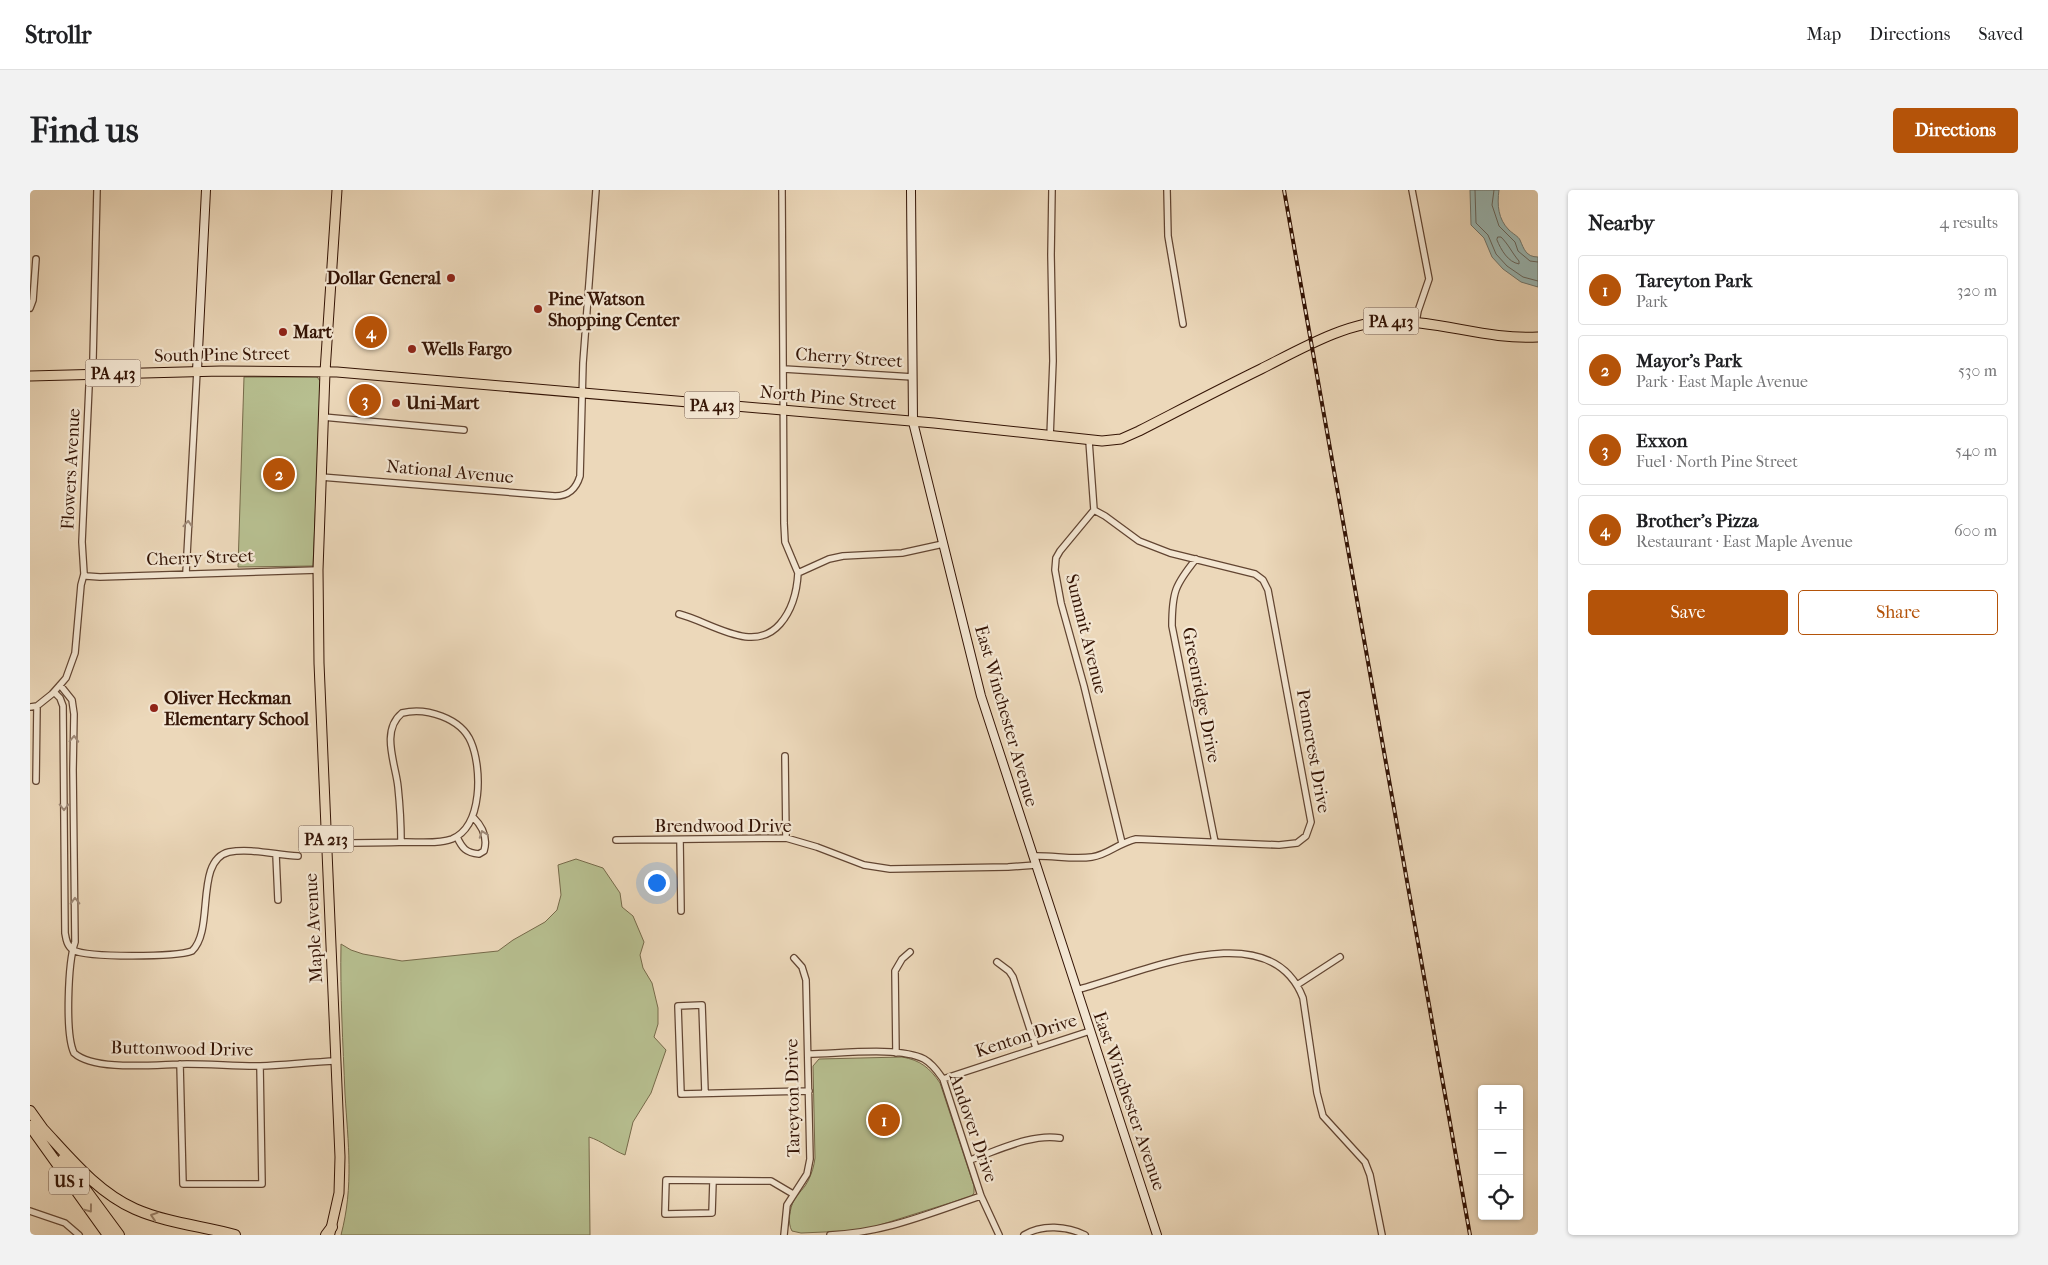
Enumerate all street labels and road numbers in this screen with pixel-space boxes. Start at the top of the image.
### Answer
road number: PA 413 [1364,308,1418,334]
street label: South Pine Street [154,343,291,367]
street label: Cherry Street [795,344,904,372]
road number: PA 413 [86,360,140,387]
street label: North Pine Street [759,382,898,414]
road number: PA 413 [684,392,740,418]
street label: Flowers Avenue [57,408,85,530]
street label: National Avenue [385,456,515,488]
street label: Cherry Street [146,546,255,570]
street label: Summit Avenue [1061,572,1111,696]
street label: East Winchester Avenue [970,623,1042,809]
street label: Greenridge Drive [1178,625,1224,765]
street label: Penncrest Drive [1292,687,1334,815]
street label: Brendwood Drive [654,816,792,837]
road number: PA 213 [298,826,354,852]
street label: Maple Avenue [301,872,327,984]
street label: East Winchester Avenue [1088,1009,1170,1193]
street label: Kenton Drive [972,1010,1080,1062]
street label: Buttonwood Drive [110,1037,254,1061]
street label: Tareyton Drive [781,1039,805,1157]
street label: Andover Drive [944,1070,1001,1185]
road number: US 1 [49,1168,89,1194]

